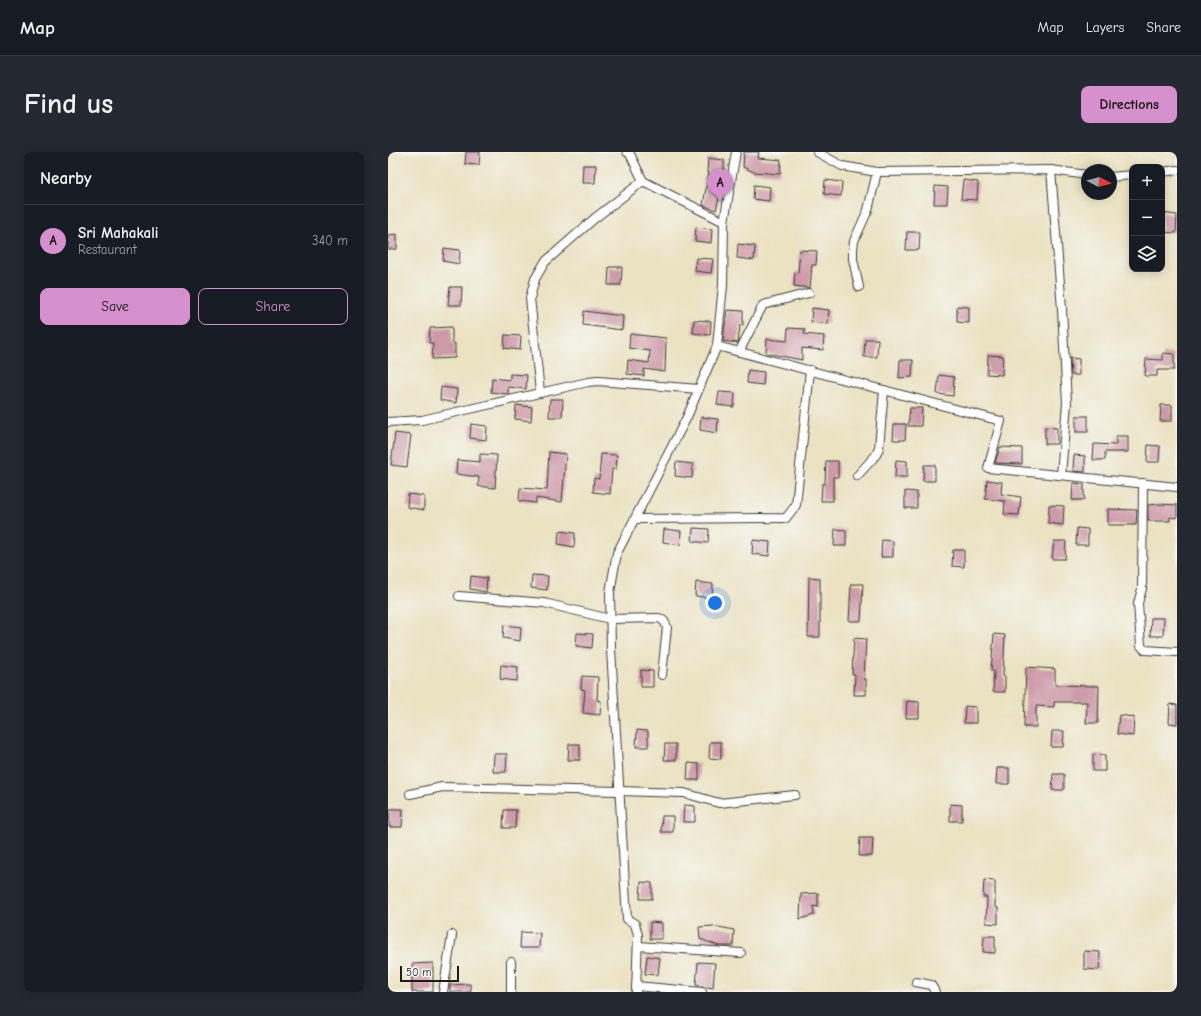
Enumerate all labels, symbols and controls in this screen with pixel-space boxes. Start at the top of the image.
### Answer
text: Map [20,17,55,39]
text: Map [1037,19,1064,36]
text: Layers [1086,19,1124,36]
text: Share [1146,19,1181,36]
button: Directions [1081,86,1177,123]
text: Find us [24,88,113,120]
north arrow [1081,164,1117,200]
map controls [1129,164,1165,272]
button: + [1129,164,1165,200]
text: Nearby [40,169,91,188]
pin: A [707,169,733,202]
button: − [1129,200,1165,236]
text: Sri Mahakali [78,224,158,242]
text: A [49,233,57,248]
text: 340 m [312,233,348,248]
button: layers [1129,236,1165,272]
text: Restaurant [78,242,137,257]
button: Save [40,288,190,325]
button: Share [198,288,348,325]
your location [705,593,725,613]
scale bar [400,964,459,983]
text: 50 m [406,966,431,979]

